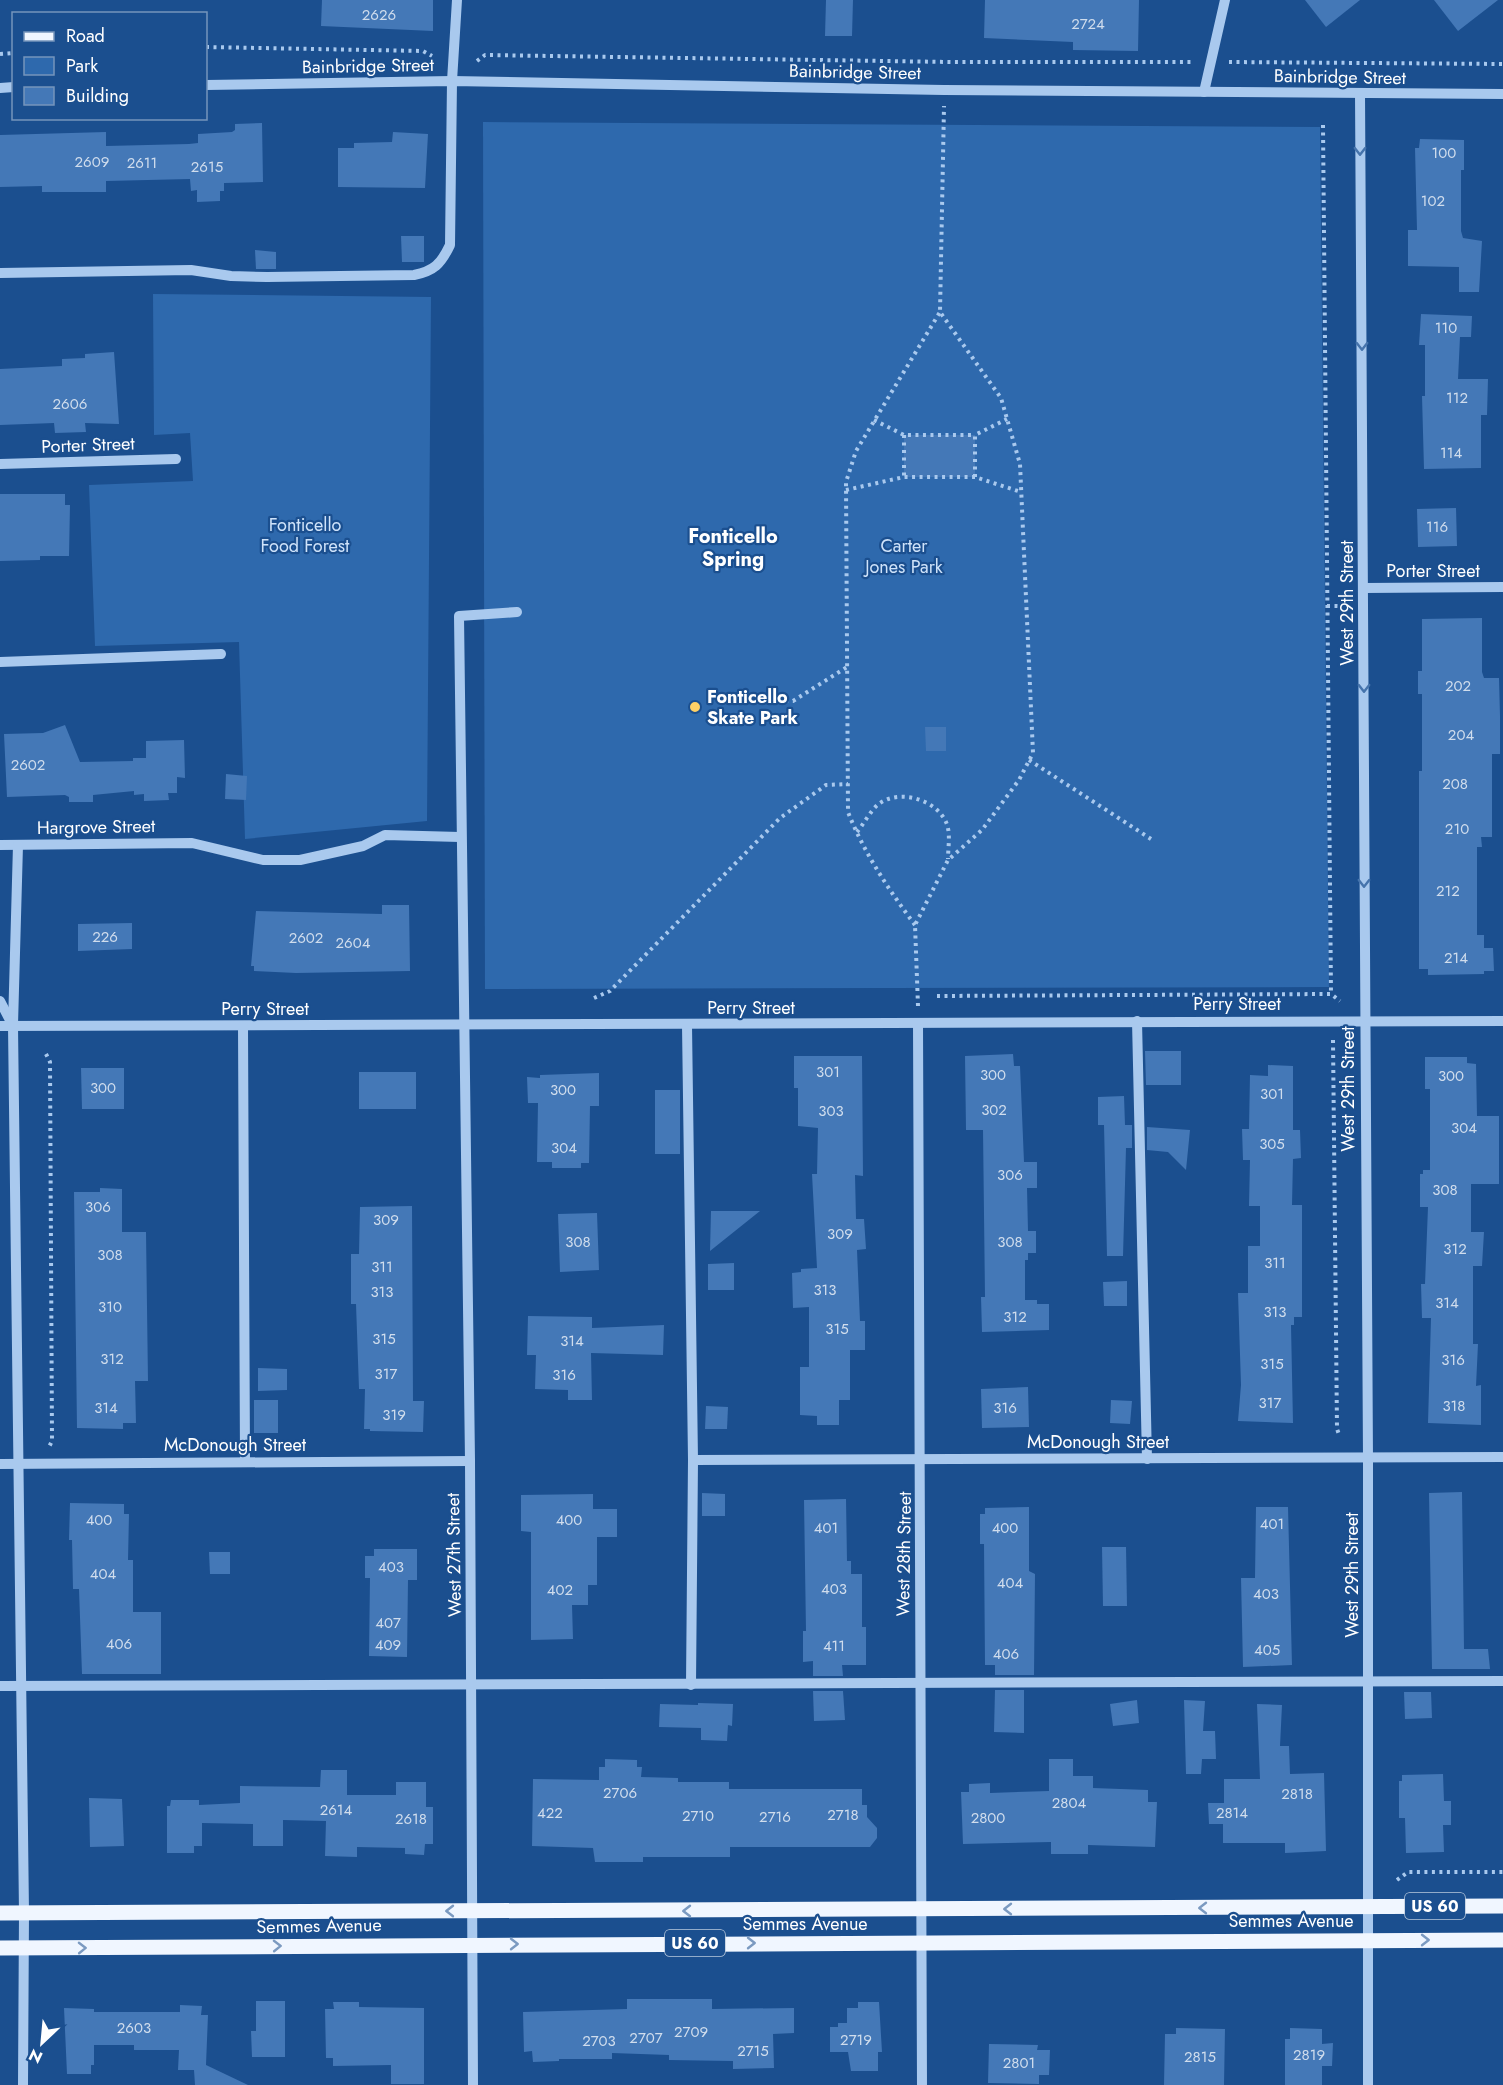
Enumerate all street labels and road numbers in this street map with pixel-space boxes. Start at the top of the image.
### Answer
street label: Bainbridge Street [302,52,435,80]
street label: Bainbridge Street [789,58,922,86]
street label: Bainbridge Street [1274,63,1407,91]
street label: Porter Street [41,430,136,460]
street label: West 29th Street [1334,540,1360,666]
street label: Porter Street [1386,558,1480,584]
street label: Hargrove Street [37,813,156,841]
street label: Perry Street [1193,991,1282,1017]
street label: Perry Street [707,995,796,1021]
street label: Perry Street [221,996,310,1022]
street label: West 29th Street [1335,1026,1361,1152]
street label: McDonough Street [1027,1429,1170,1455]
street label: McDonough Street [164,1432,307,1458]
street label: West 28th Street [890,1491,918,1617]
street label: West 27th Street [440,1492,468,1617]
street label: West 29th Street [1339,1512,1365,1638]
road number: US 60 [1405,1893,1465,1919]
street label: Semmes Avenue [1228,1908,1354,1934]
street label: Semmes Avenue [742,1911,868,1937]
street label: Semmes Avenue [256,1912,382,1940]
road number: US 60 [665,1930,725,1956]

